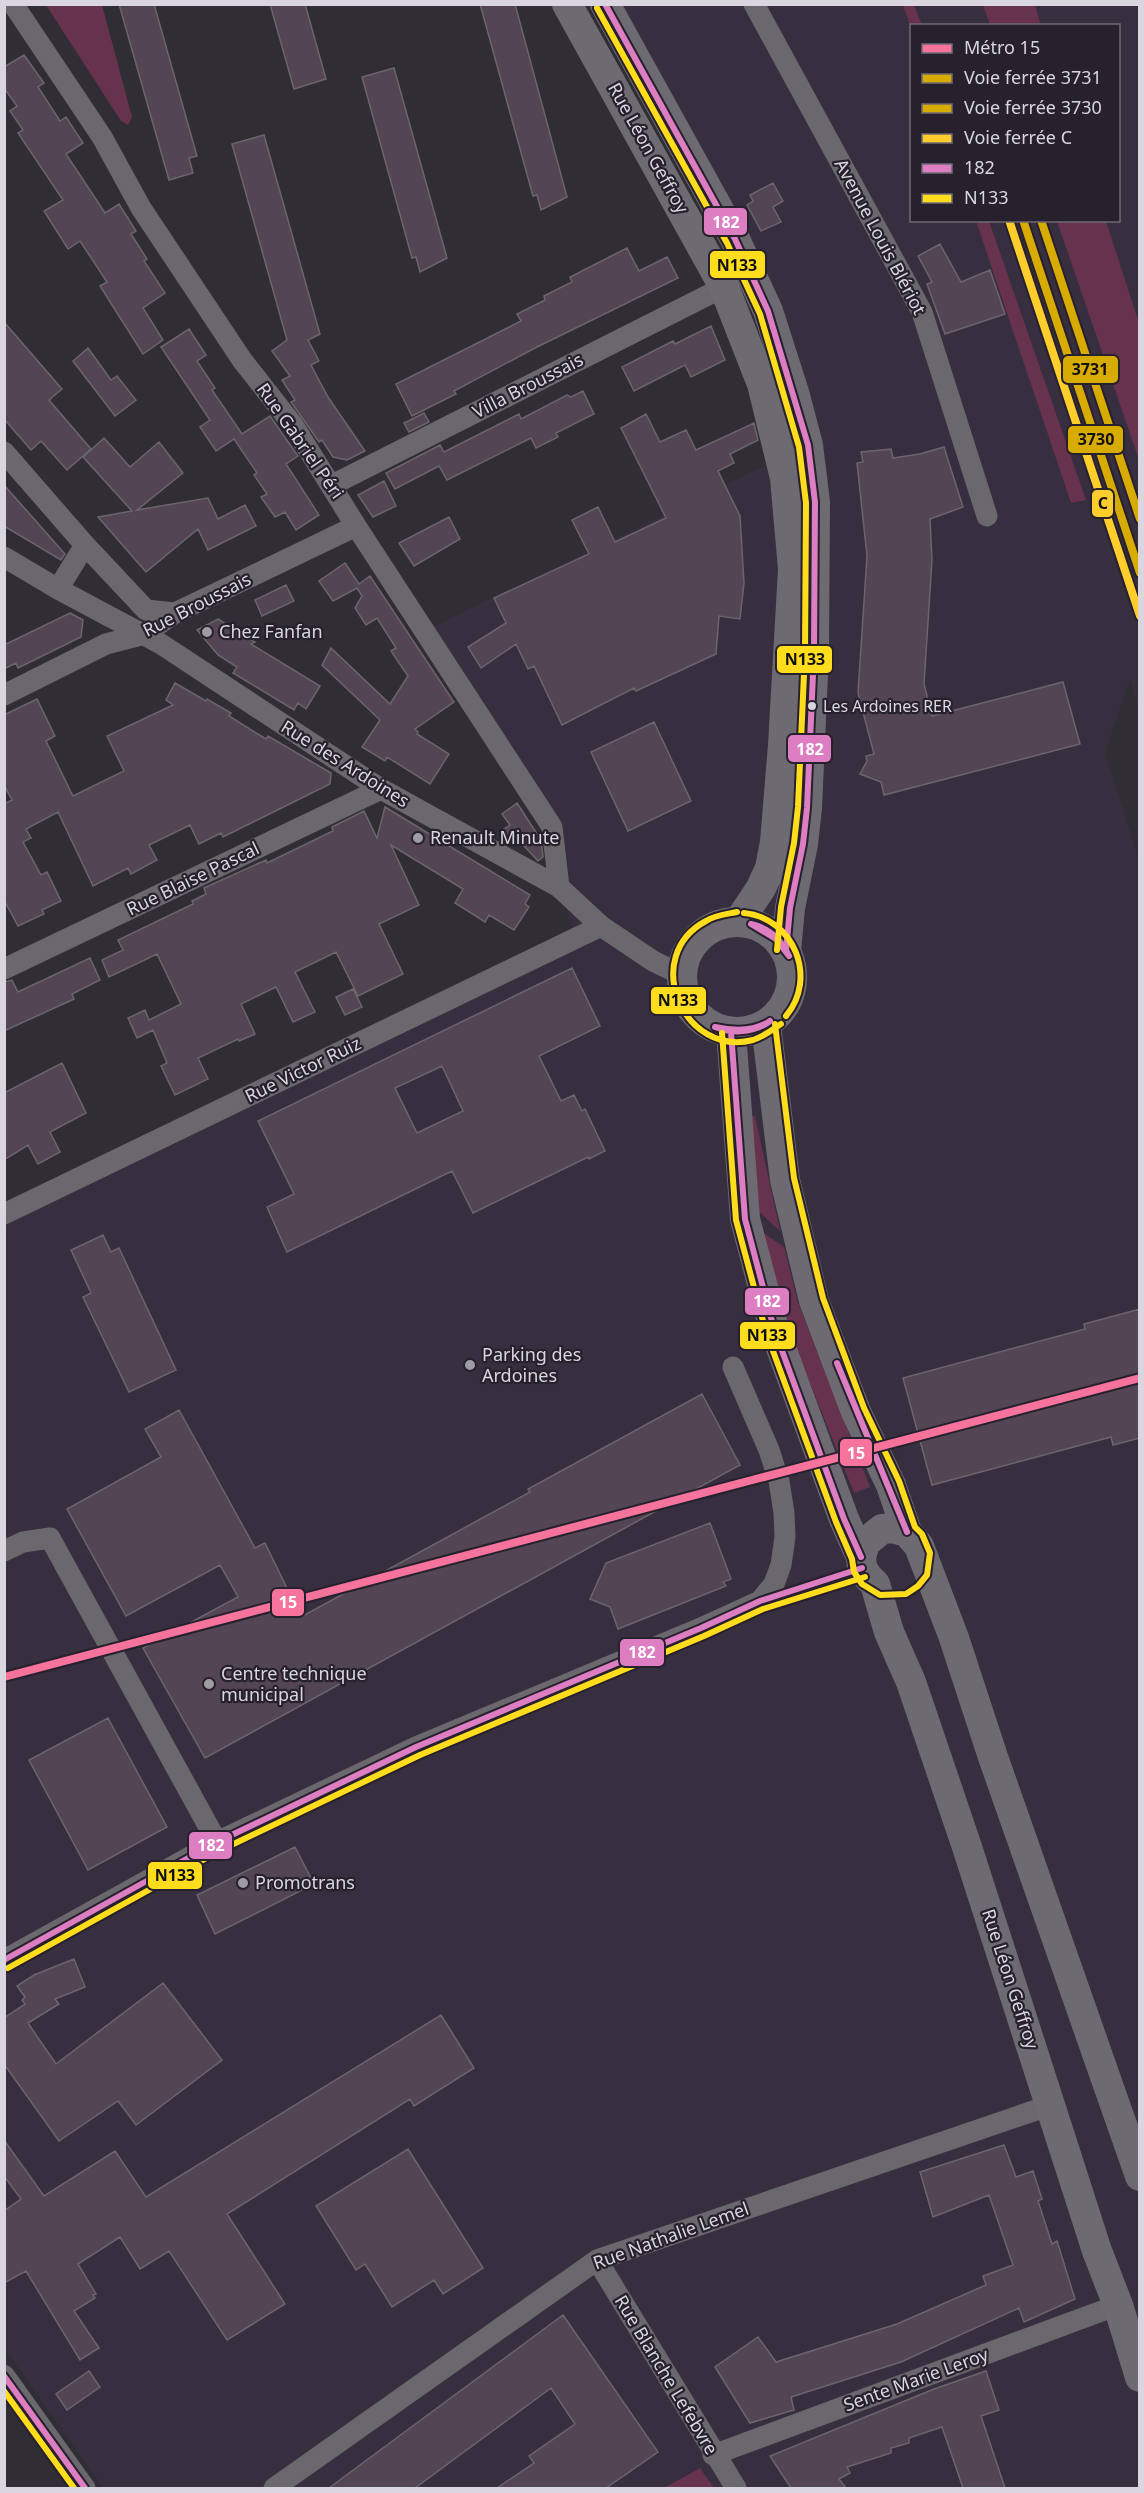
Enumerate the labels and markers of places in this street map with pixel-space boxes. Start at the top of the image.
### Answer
place label: Chez Fanfan [219,619,323,643]
marker: Chez Fanfan [200,625,214,639]
place label: Les Ardoines RER [823,695,952,717]
marker: Les Ardoines RER [806,700,818,712]
place label: Renault Minute [430,825,559,849]
marker: Renault Minute [411,831,425,845]
place label: Parking des Ardoines [482,1342,581,1387]
marker: Parking des Ardoines [463,1358,477,1372]
place label: Centre technique municipal [221,1661,367,1706]
marker: Centre technique municipal [202,1677,216,1691]
place label: Promotrans [255,1870,355,1894]
marker: Promotrans [236,1876,250,1890]

